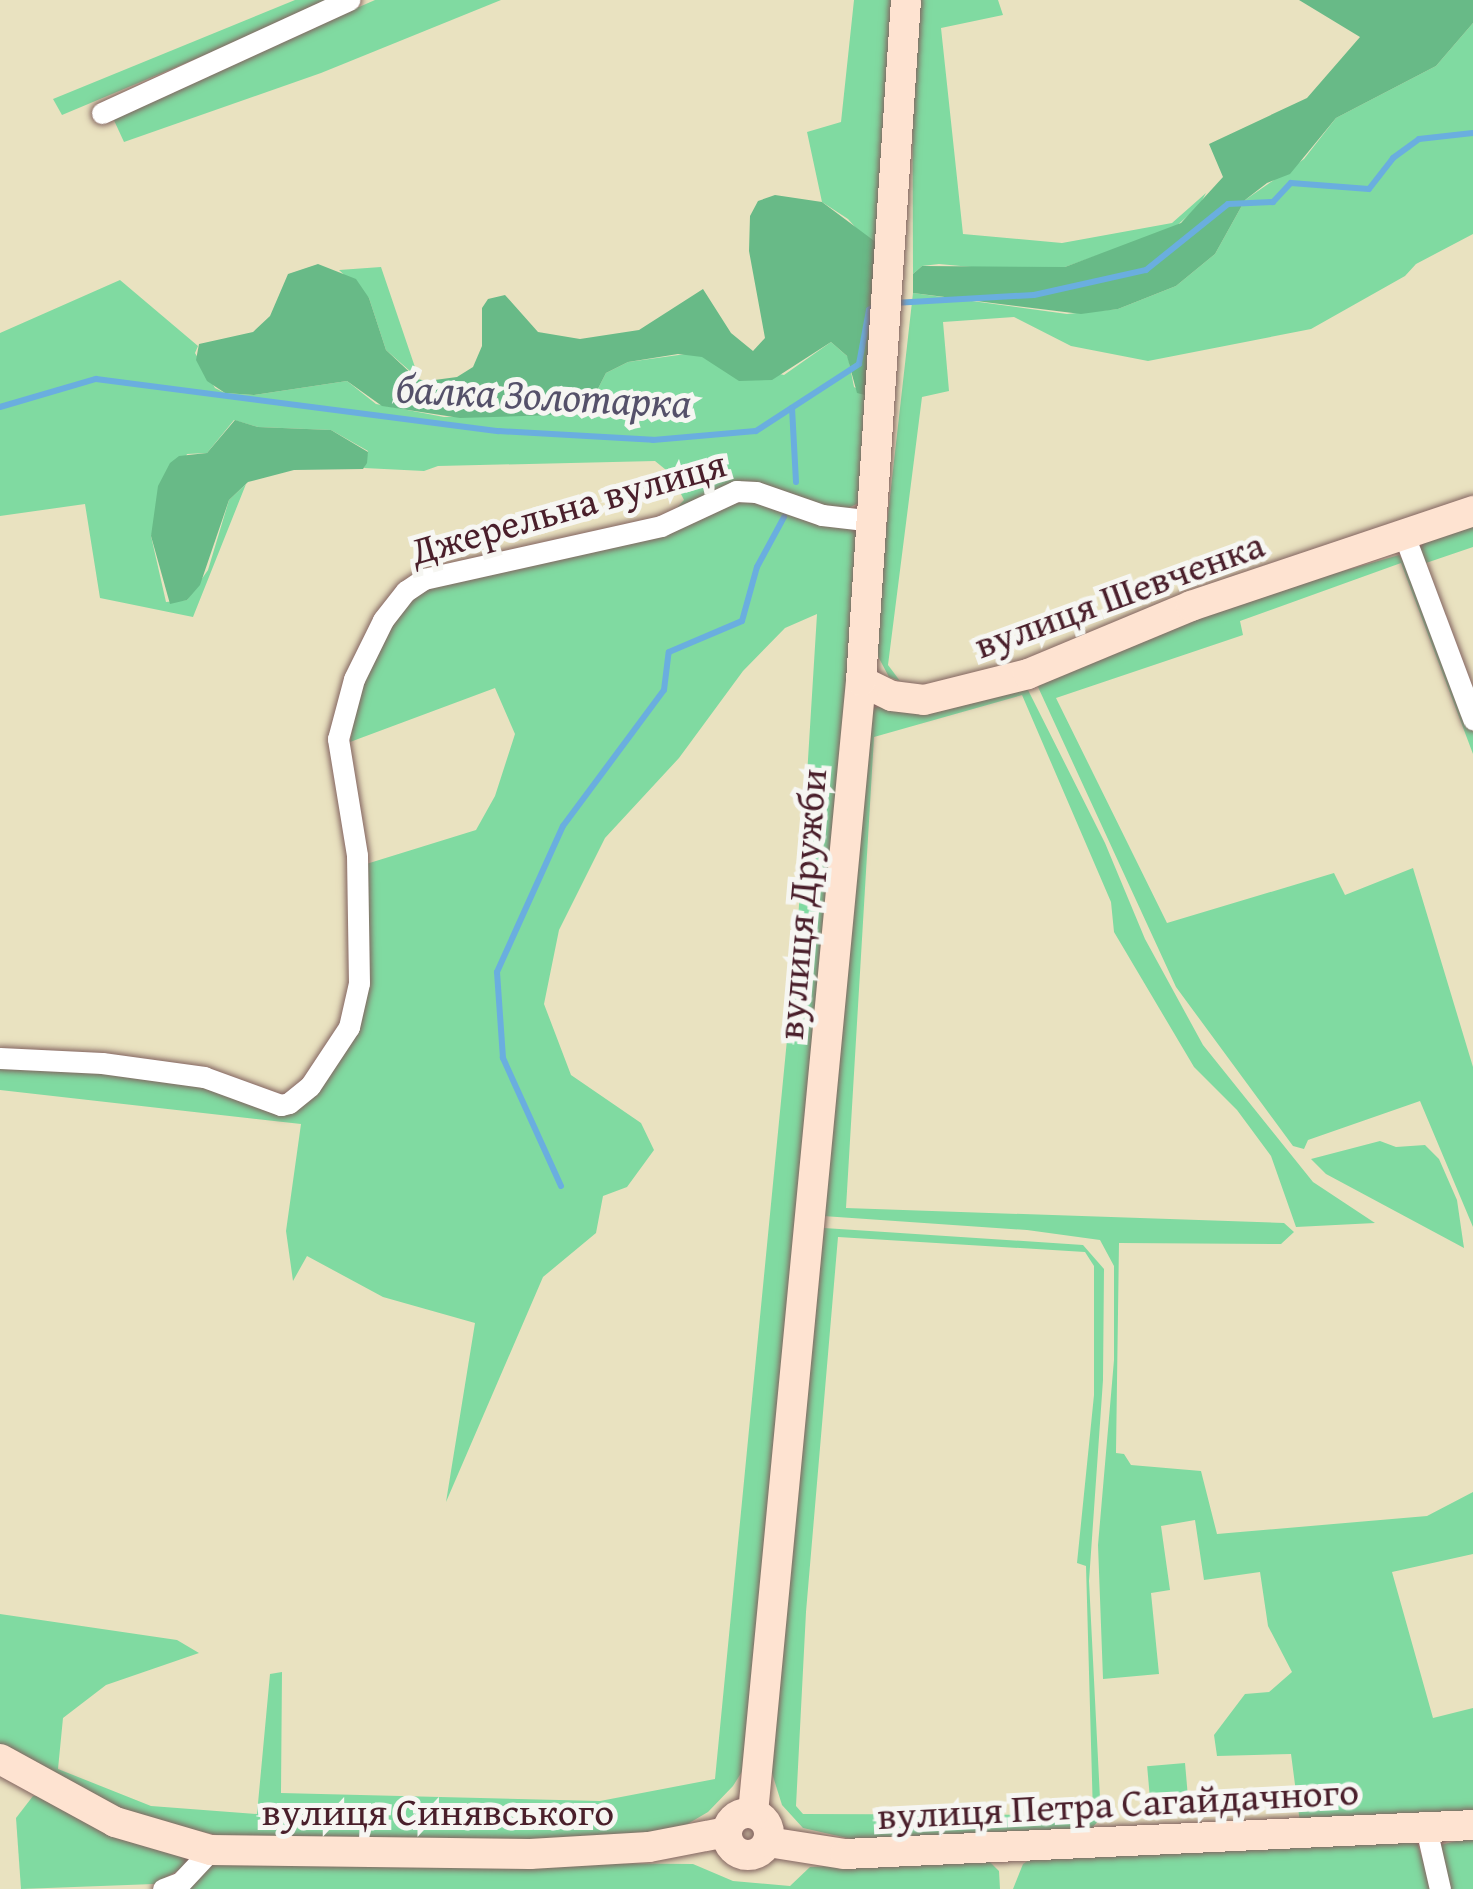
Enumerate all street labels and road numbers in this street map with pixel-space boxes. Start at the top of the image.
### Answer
street label: Джерельна вулиця [405,440,731,574]
street label: вулиця Шевченка [968,520,1270,668]
street label: вулиця Дружби [766,767,836,1041]
street label: вулиця Петра Сагайдачного [876,1767,1360,1839]
street label: вулиця Синявського [262,1788,614,1834]

